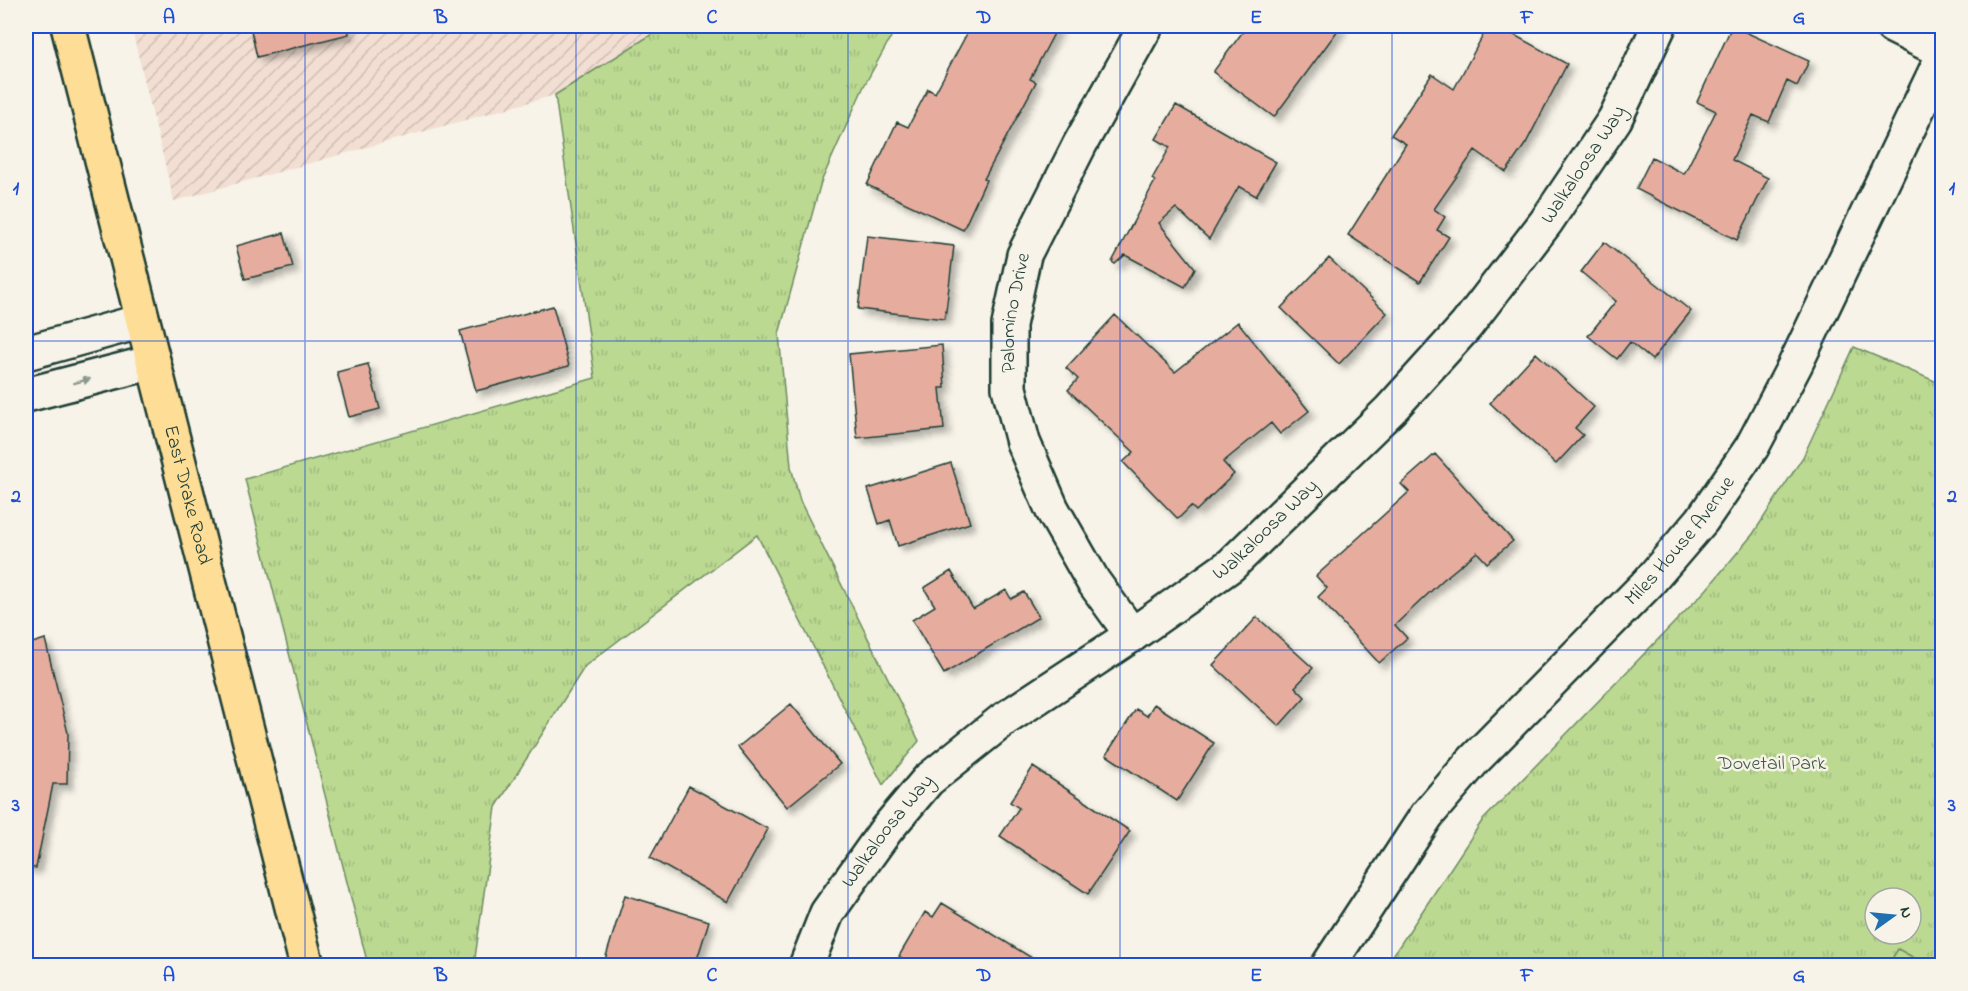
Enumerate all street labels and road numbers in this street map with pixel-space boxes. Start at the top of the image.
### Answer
street label: Walkaloosa Way [1534,101,1634,230]
street label: Palomino Drive [995,250,1039,373]
street label: East Drake Road [156,422,219,568]
street label: Miles House Avenue [1618,470,1742,613]
street label: Walkaloosa Way [1207,473,1325,588]
street label: Walkaloosa Way [835,768,941,894]

